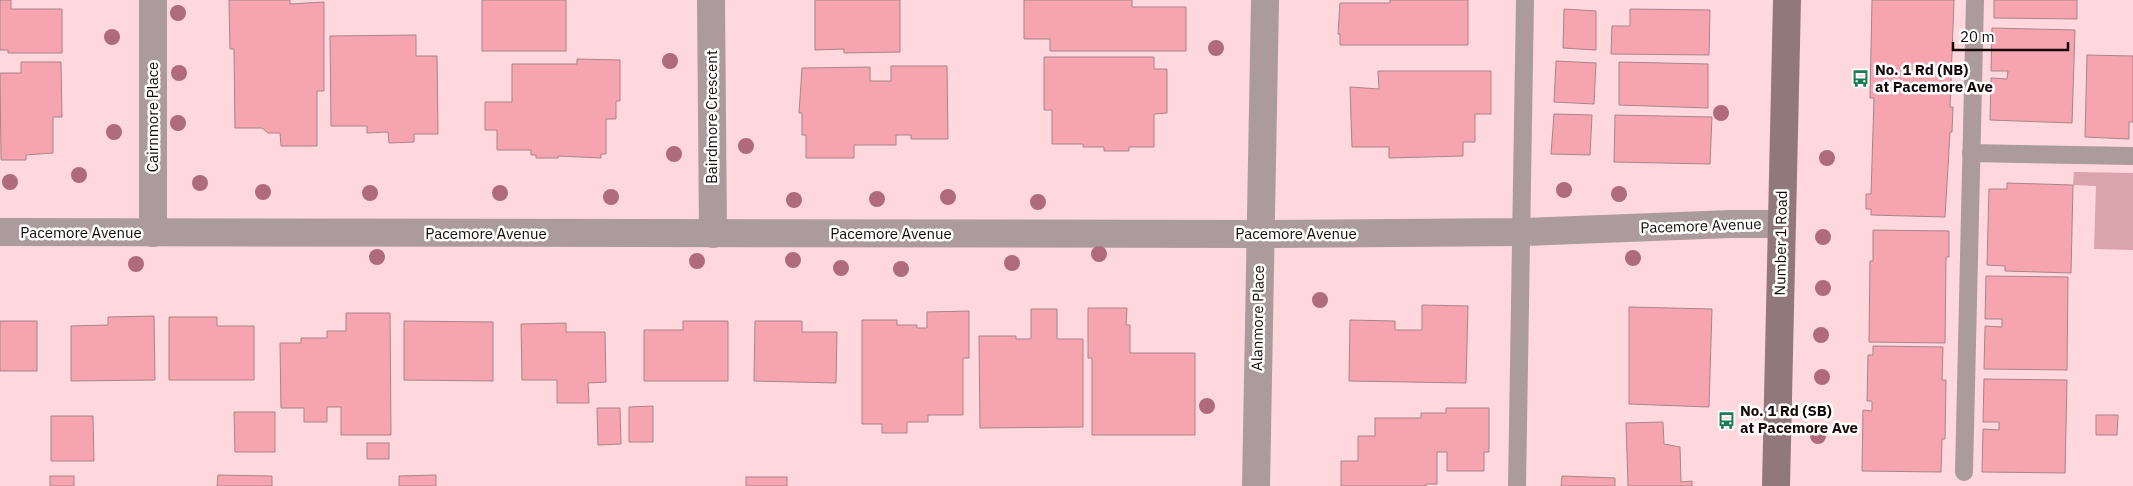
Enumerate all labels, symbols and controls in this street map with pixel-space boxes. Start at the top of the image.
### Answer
scale bar [1953,20,2068,52]
text: 20 m [1960,27,1995,46]
street label: Bairdmore Crescent [702,50,721,184]
place label: No. 1 Rd (NB) at Pacemore Ave [1875,60,1993,96]
street label: Cairnmore Place [143,62,162,172]
bus stop icon: No. 1 Rd (NB) at Pacemore Ave [1851,69,1871,89]
street label: Number 1 Road [1770,190,1791,296]
street label: Pacemore Avenue [1640,214,1762,237]
street label: Pacemore Avenue [20,223,142,242]
street label: Pacemore Avenue [425,224,547,243]
street label: Pacemore Avenue [830,224,952,243]
street label: Pacemore Avenue [1235,224,1357,243]
street label: Alanmore Place [1247,265,1268,371]
place label: No. 1 Rd (SB) at Pacemore Ave [1740,401,1858,437]
bus stop icon: No. 1 Rd (SB) at Pacemore Ave [1716,410,1736,430]

